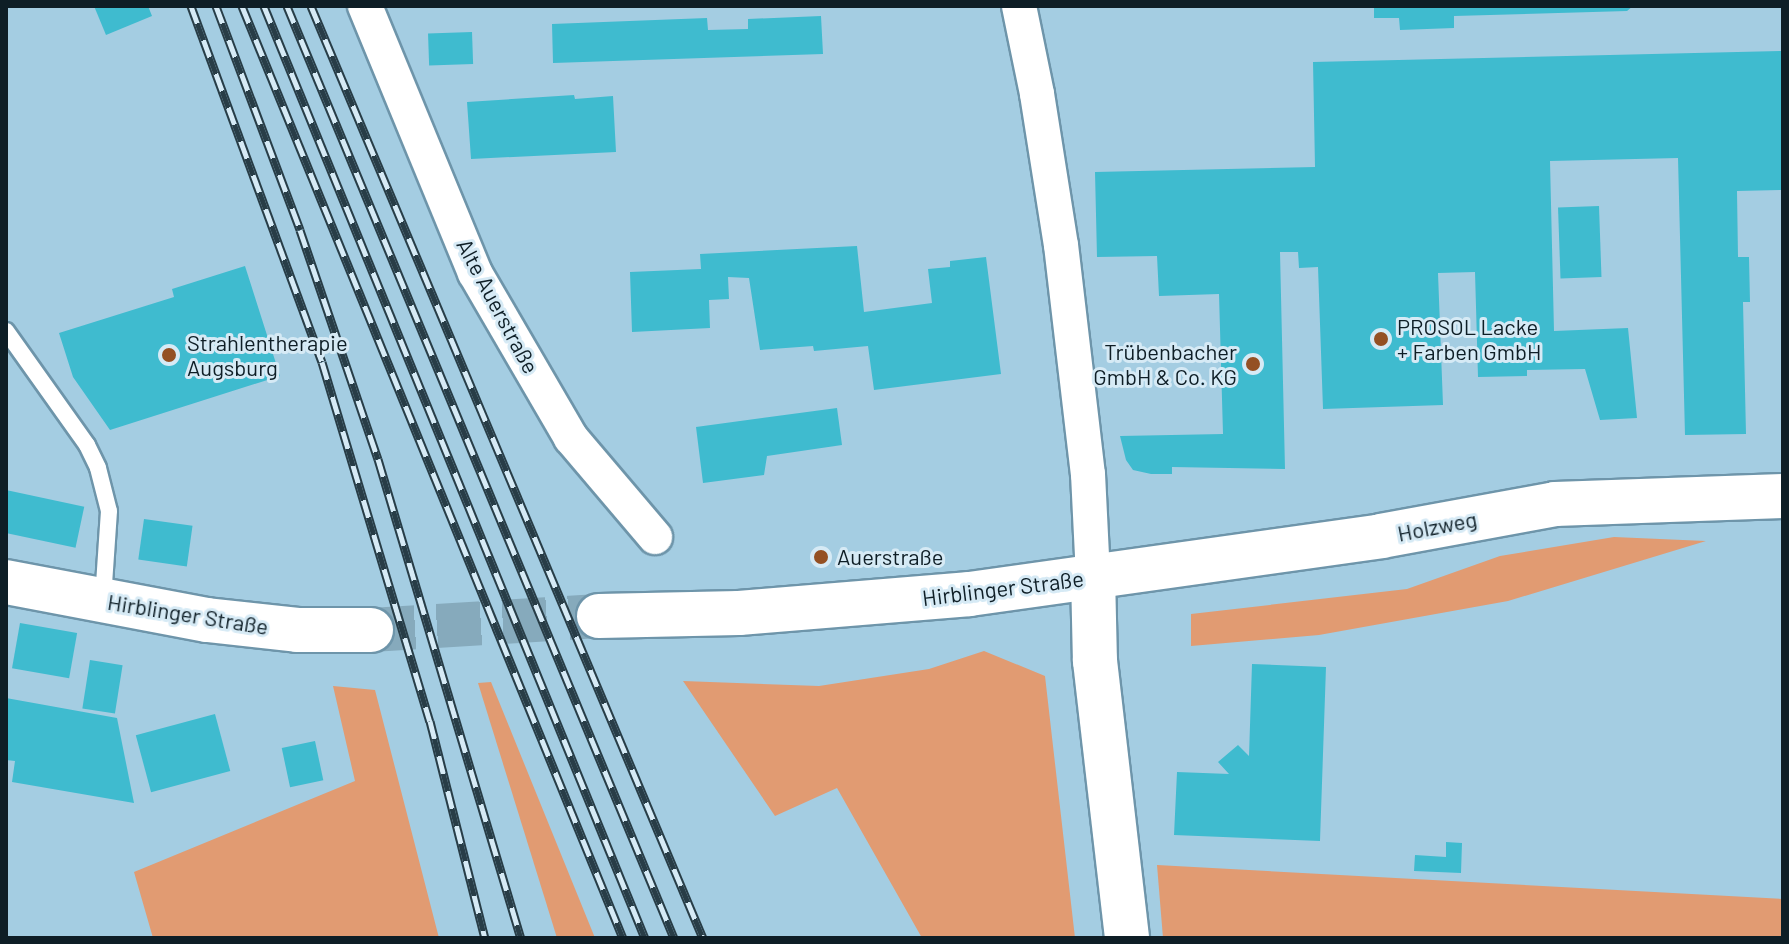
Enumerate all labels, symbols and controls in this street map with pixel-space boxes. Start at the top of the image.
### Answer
street label: Alte Auerstraße [451,234,545,378]
place label: PROSOL Lacke + Farben GmbH [1397,313,1541,364]
place label: Strahlentherapie Augsburg [187,329,348,380]
marker: PROSOL Lacke + Farben GmbH [1372,330,1390,348]
place label: Trübenbacher GmbH & Co. KG [1093,338,1237,390]
marker: Strahlentherapie Augsburg [158,344,180,366]
marker: Trübenbacher GmbH & Co. KG [1244,355,1262,373]
street label: Holzweg [1395,505,1479,547]
place label: Auerstraße [837,544,944,570]
marker: Auerstraße [812,548,830,566]
street label: Hirblinger Straße [921,565,1085,611]
street label: Hirblinger Straße [106,588,270,640]

